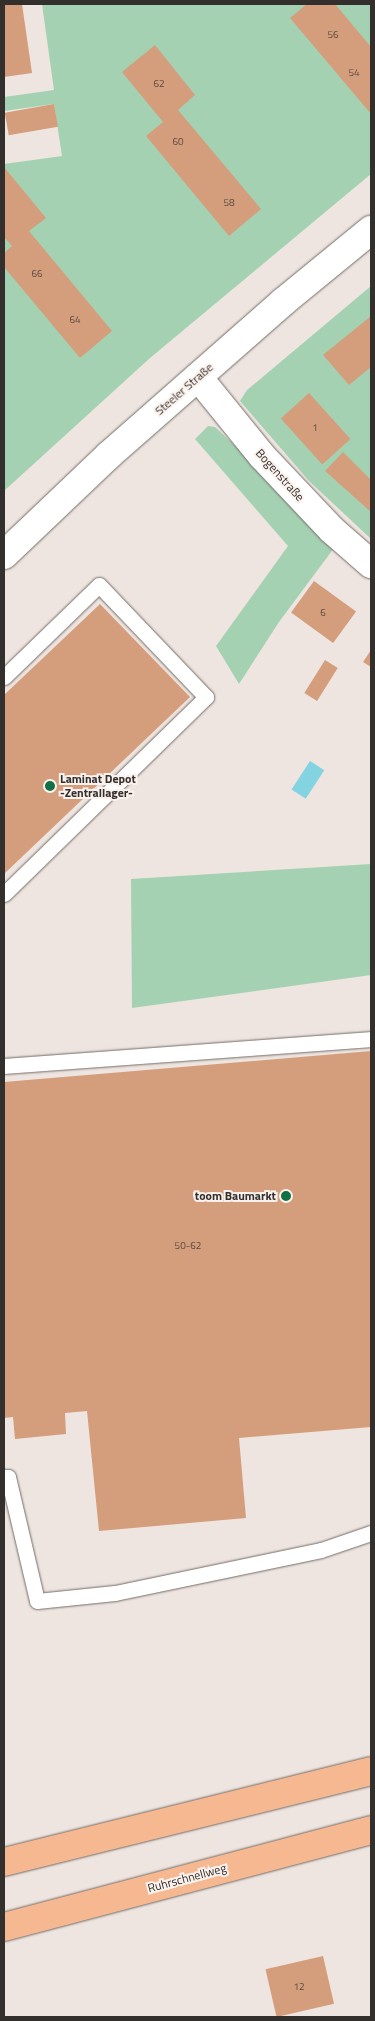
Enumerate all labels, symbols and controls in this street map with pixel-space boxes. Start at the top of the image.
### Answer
house number: 56 [327,29,339,41]
house number: 54 [348,67,360,79]
house number: 62 [153,78,165,90]
house number: 60 [172,136,184,148]
house number: 58 [223,197,235,209]
house number: 66 [31,268,43,280]
house number: 64 [69,314,81,326]
street label: Steeler Straße [152,360,216,418]
house number: 1 [312,422,318,434]
street label: Bogenstraße [253,446,307,504]
house number: 6 [320,607,326,619]
place label: Laminat Depot -Zentrallager- [60,772,136,800]
marker: Laminat Depot -Zentrallager- [44,780,56,792]
place label: toom Baumarkt [195,1189,276,1203]
marker: toom Baumarkt [280,1190,292,1202]
house number: 50-62 [175,1240,201,1252]
street label: Ruhrschnellweg [146,1861,228,1895]
house number: 12 [293,1981,305,1993]

